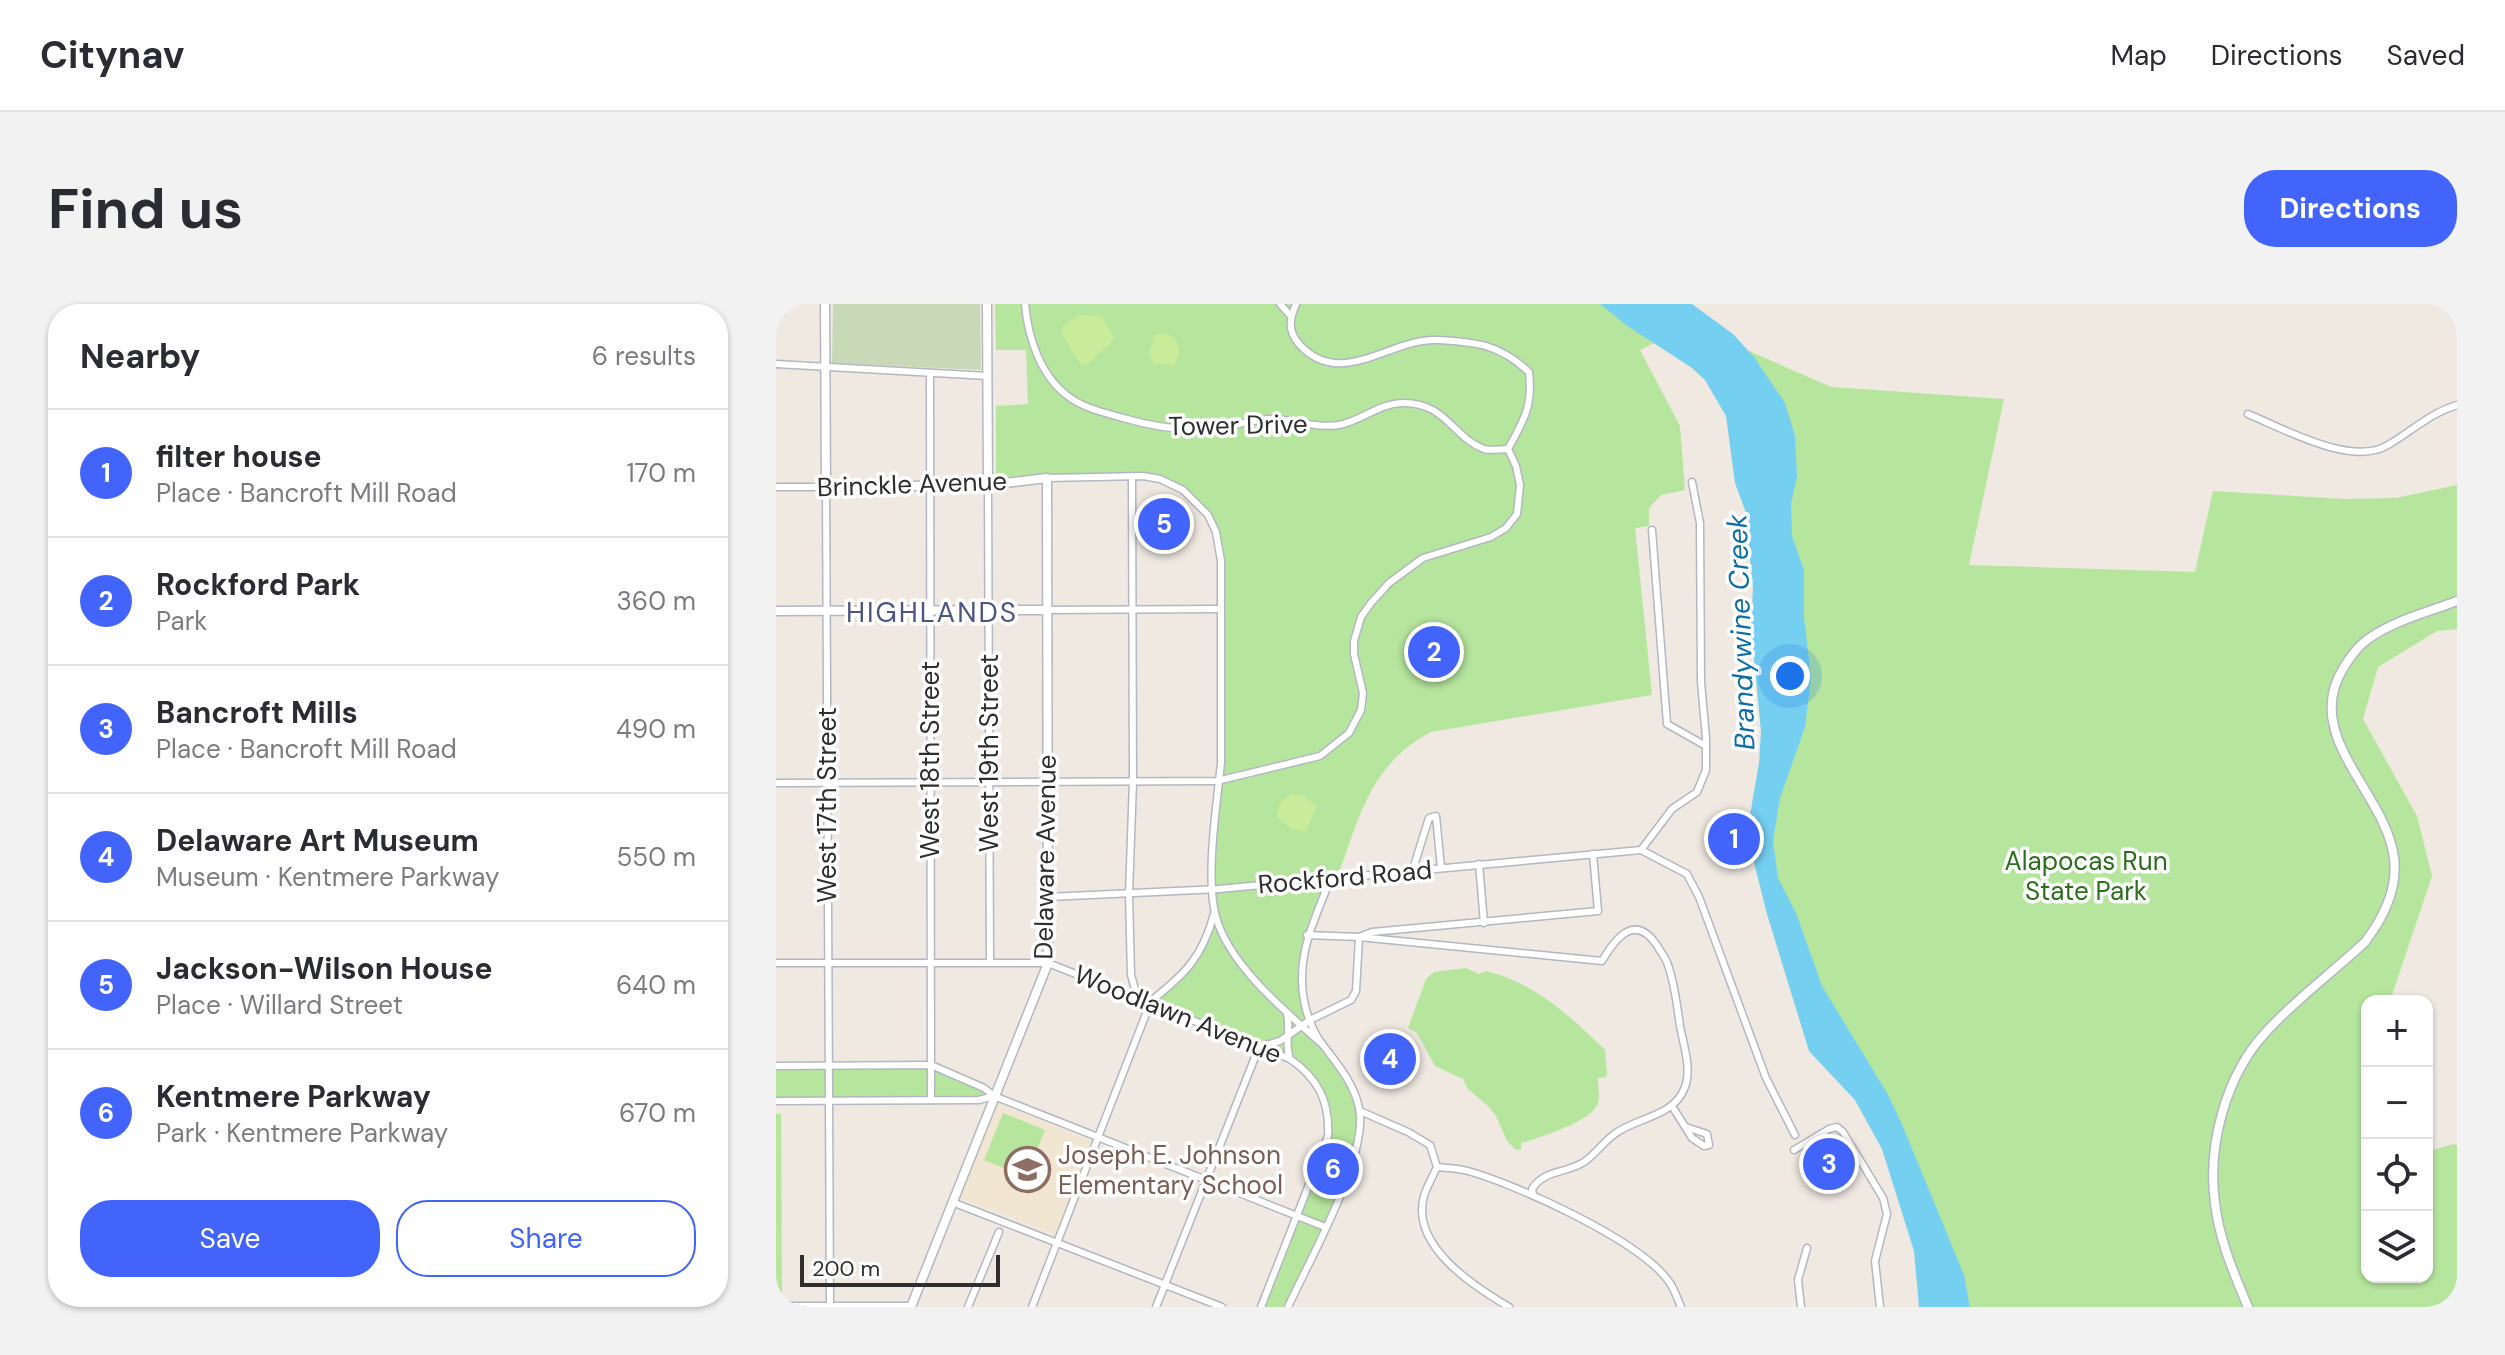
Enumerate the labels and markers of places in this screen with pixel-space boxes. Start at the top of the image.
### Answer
pin: 5 [1138,494,1190,554]
pin: 2 [1408,622,1460,682]
pin: 1 [1708,809,1760,869]
pin: 4 [1364,1029,1416,1089]
pin: 3 [1803,1134,1855,1194]
place label: Joseph E. Johnson Elementary School [1058,1138,1283,1202]
pin: 6 [1307,1139,1359,1199]
school or university icon: Joseph E. Johnson Elementary School [1003,1146,1051,1194]

